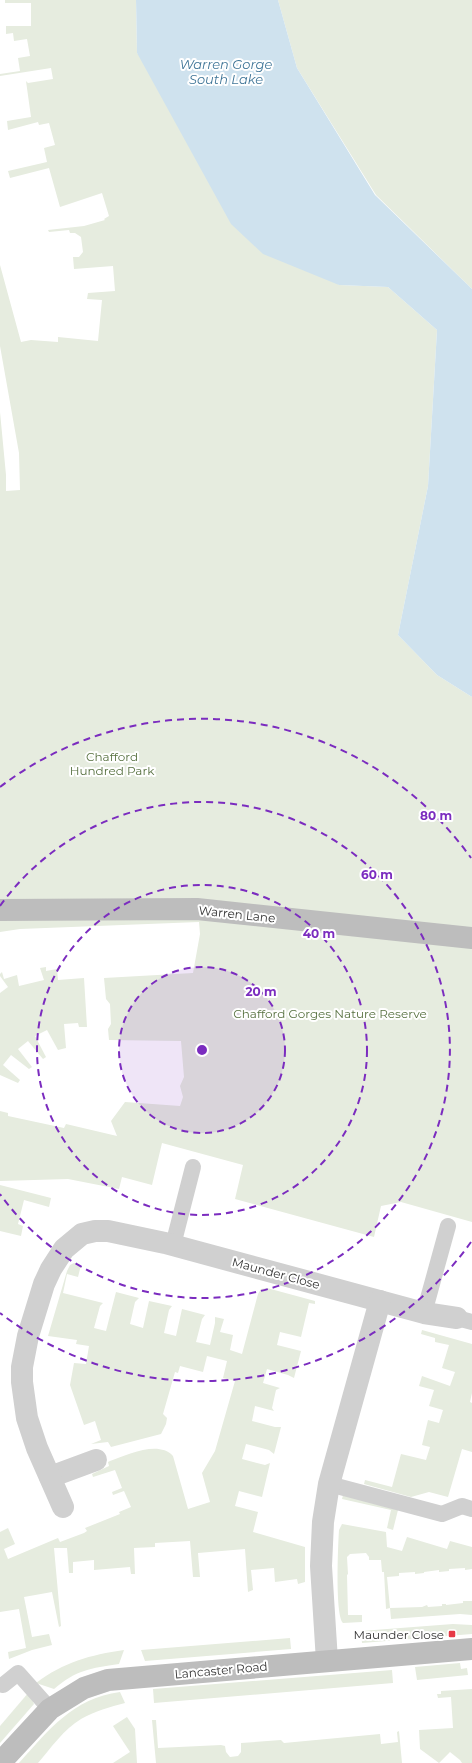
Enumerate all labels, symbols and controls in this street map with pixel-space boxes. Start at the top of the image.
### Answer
water label: Warren Gorge South Lake [180,56,272,87]
park label: Chafford Hundred Park [70,749,155,778]
text: 80 m [420,808,452,823]
text: 60 m [361,867,393,882]
street label: Warren Lane [198,903,276,925]
text: 40 m [303,926,335,941]
text: 20 m [245,984,277,999]
park label: Chafford Gorges Nature Reserve [233,1006,427,1021]
centre of rings [195,1043,209,1057]
street label: Maunder Close [230,1254,322,1292]
place label: Maunder Close [354,1627,444,1642]
marker: Maunder Close [447,1629,457,1639]
street label: Lancaster Road [174,1658,268,1682]

